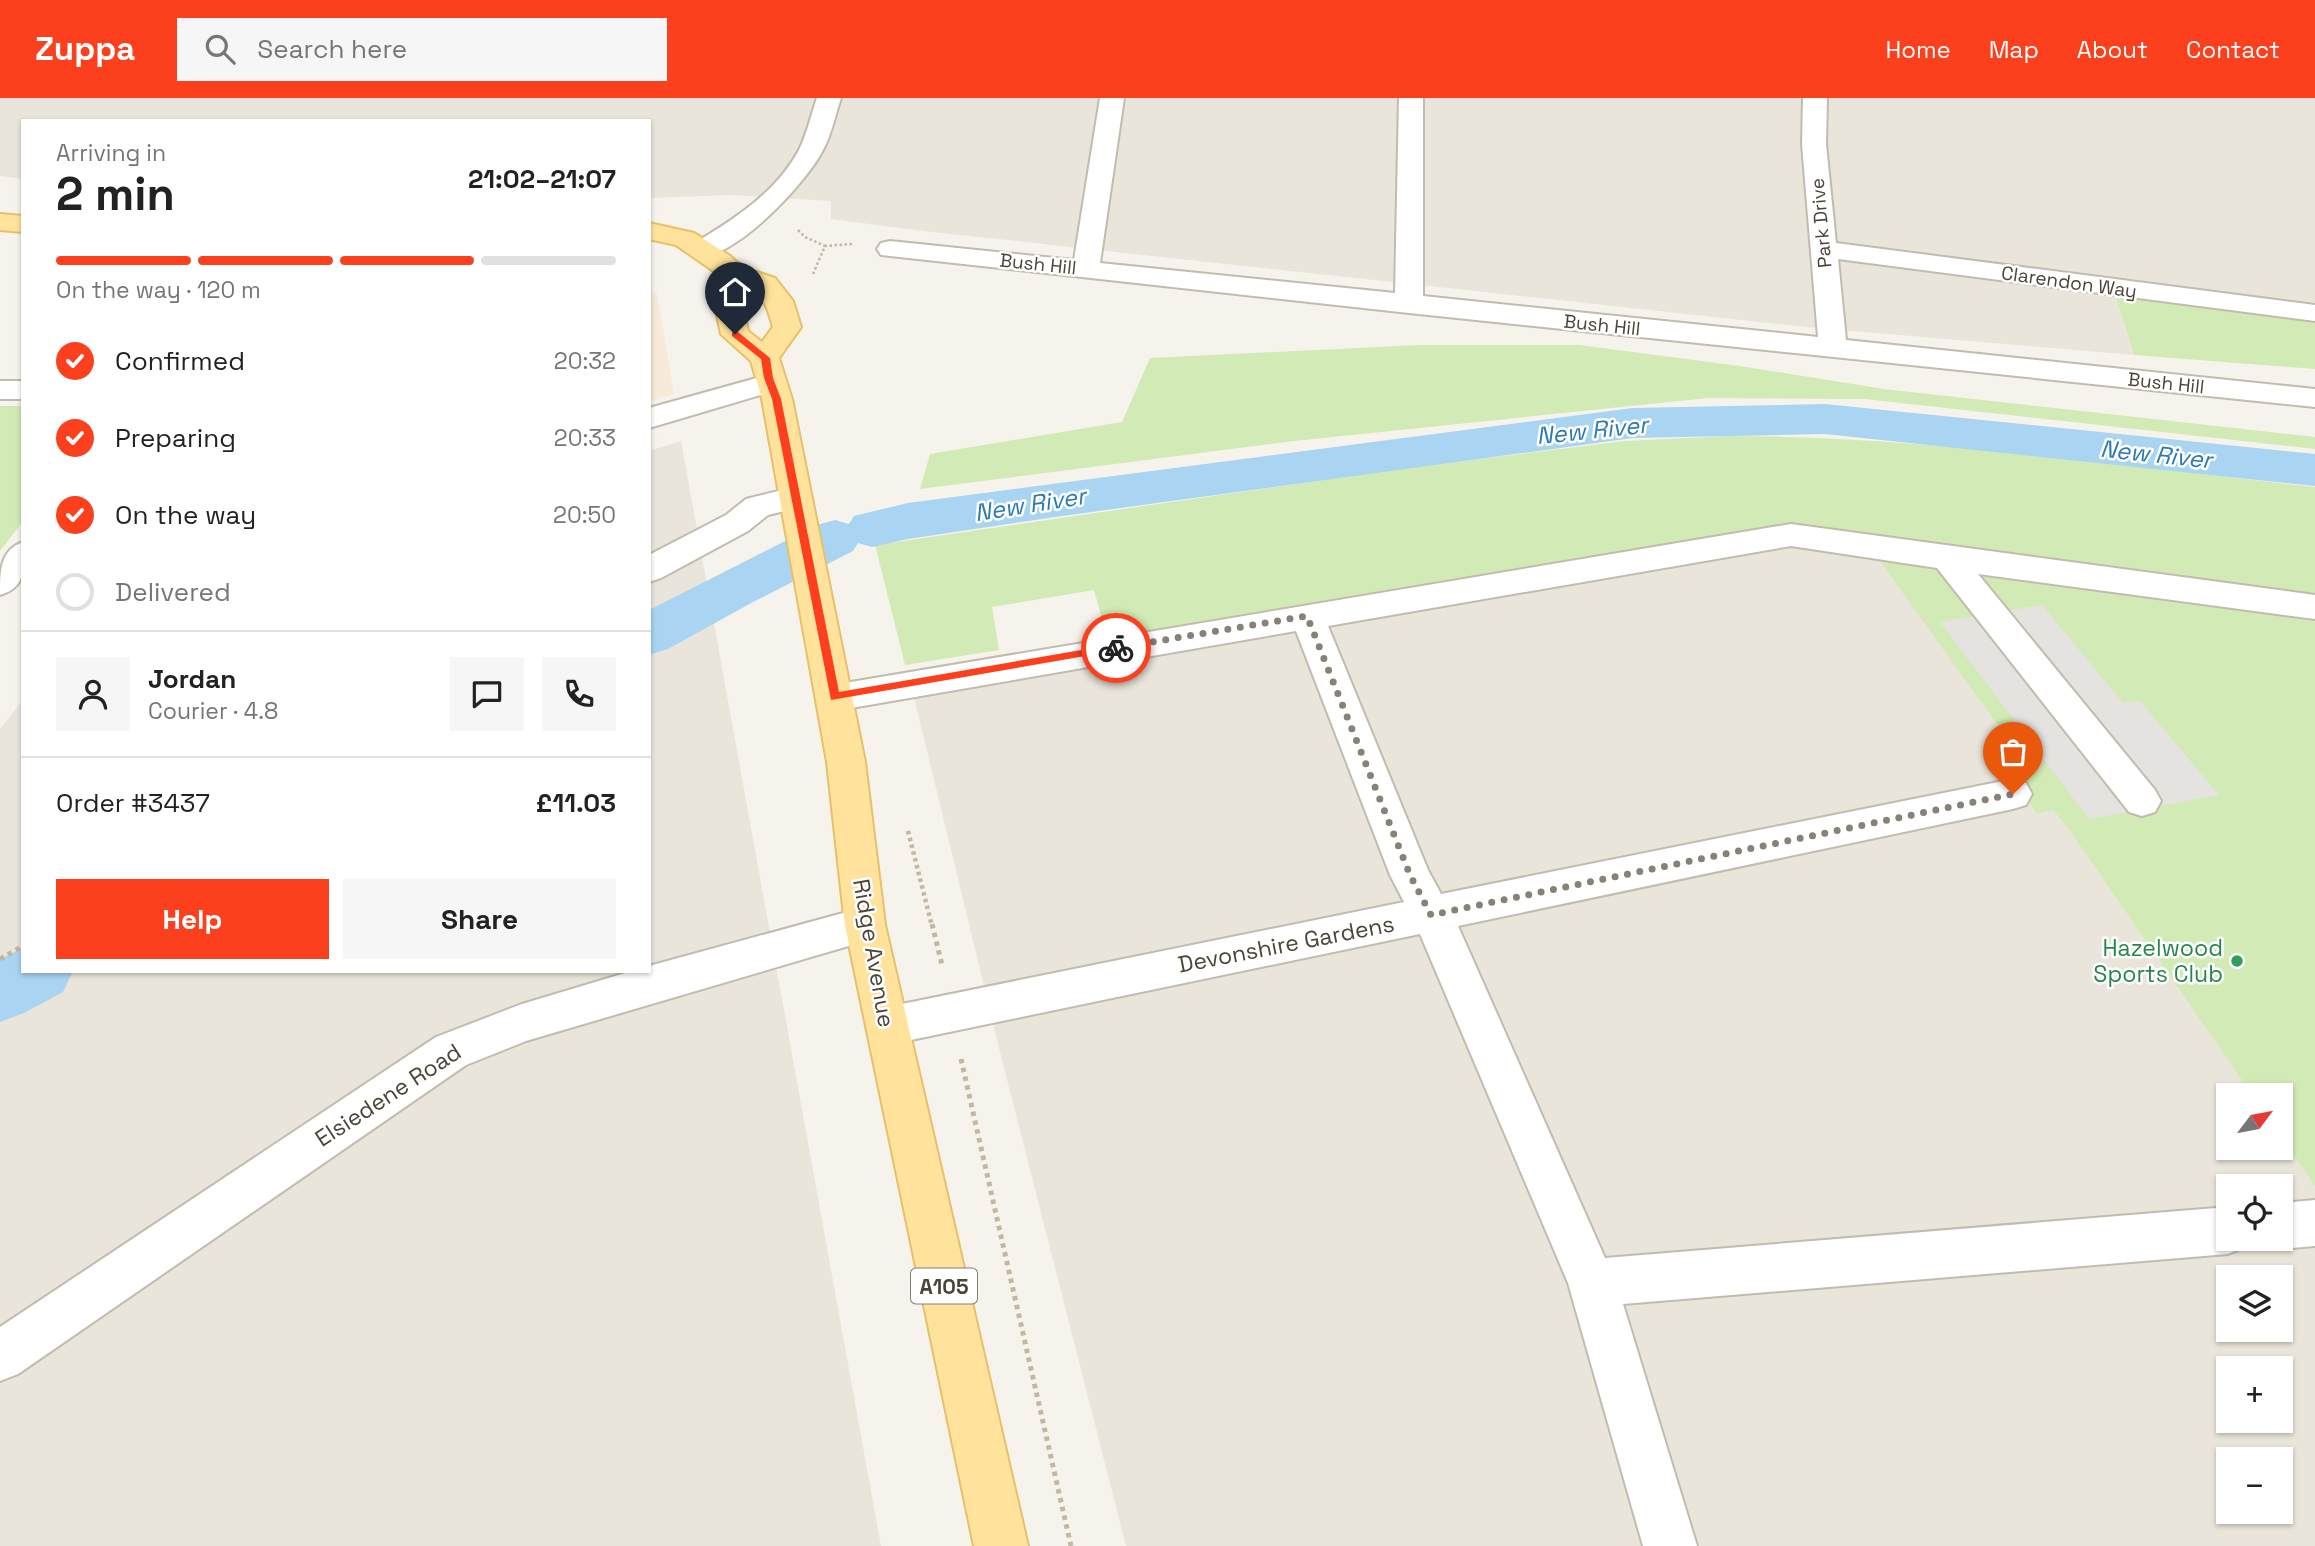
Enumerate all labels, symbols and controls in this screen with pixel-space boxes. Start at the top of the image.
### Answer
search box [177,18,667,81]
text: Zuppa [35,28,135,70]
icon: search [201,30,239,68]
text: Search here [257,32,407,66]
text: Home [1885,34,1951,65]
text: Map [1989,34,2039,65]
text: About [2077,34,2148,65]
text: Contact [2186,34,2280,65]
text: Arriving in [56,138,166,168]
text: 21:02–21:07 [468,162,616,196]
text: 2 min [56,165,175,223]
street label: Park Drive [1805,177,1837,269]
street label: Bush Hill [998,248,1078,280]
street label: Clarendon Way [2000,260,2138,304]
pin [705,262,765,334]
icon: home [716,273,754,311]
text: On the way · 120 m [56,275,261,305]
street label: Bush Hill [1562,309,1642,341]
icon: check [56,342,94,380]
text: Confirmed [115,344,245,378]
text: 20:32 [554,346,616,376]
street label: Bush Hill [2126,367,2206,399]
water label: New River [1535,408,1652,451]
icon: check [56,419,94,457]
text: Preparing [115,421,236,455]
text: 20:33 [554,423,616,453]
water label: New River [2099,433,2216,476]
water label: New River [972,479,1091,528]
icon: check [56,496,94,534]
text: On the way [115,498,256,532]
text: 20:50 [553,500,616,530]
text: Delivered [115,575,231,609]
courier [1081,613,1151,683]
icon: bike [1097,629,1135,667]
button: person [56,657,130,731]
button: chat [450,657,524,731]
button: phone [542,657,616,731]
text: Jordan [148,662,236,696]
text: Courier · 4.8 [148,696,278,726]
pin [1983,722,2043,794]
icon: bag [1994,733,2032,771]
text: Order #3437 [56,786,210,820]
text: £11.03 [536,786,616,820]
street label: Ridge Avenue [846,876,902,1030]
button: Help [56,879,329,959]
button: Share [343,879,616,959]
street label: Devonshire Gardens [1175,908,1397,980]
place label: Hazelwood Sports Club [2093,933,2223,989]
marker: Hazelwood Sports Club [2229,953,2245,969]
street label: Elsiedene Road [309,1037,467,1153]
north arrow [2216,1083,2292,1160]
map controls [2216,1083,2293,1524]
button: locate [2216,1174,2293,1251]
button: layers [2216,1265,2293,1342]
road number: A105 [911,1268,977,1304]
button: + [2216,1356,2293,1433]
button: − [2216,1447,2293,1524]

